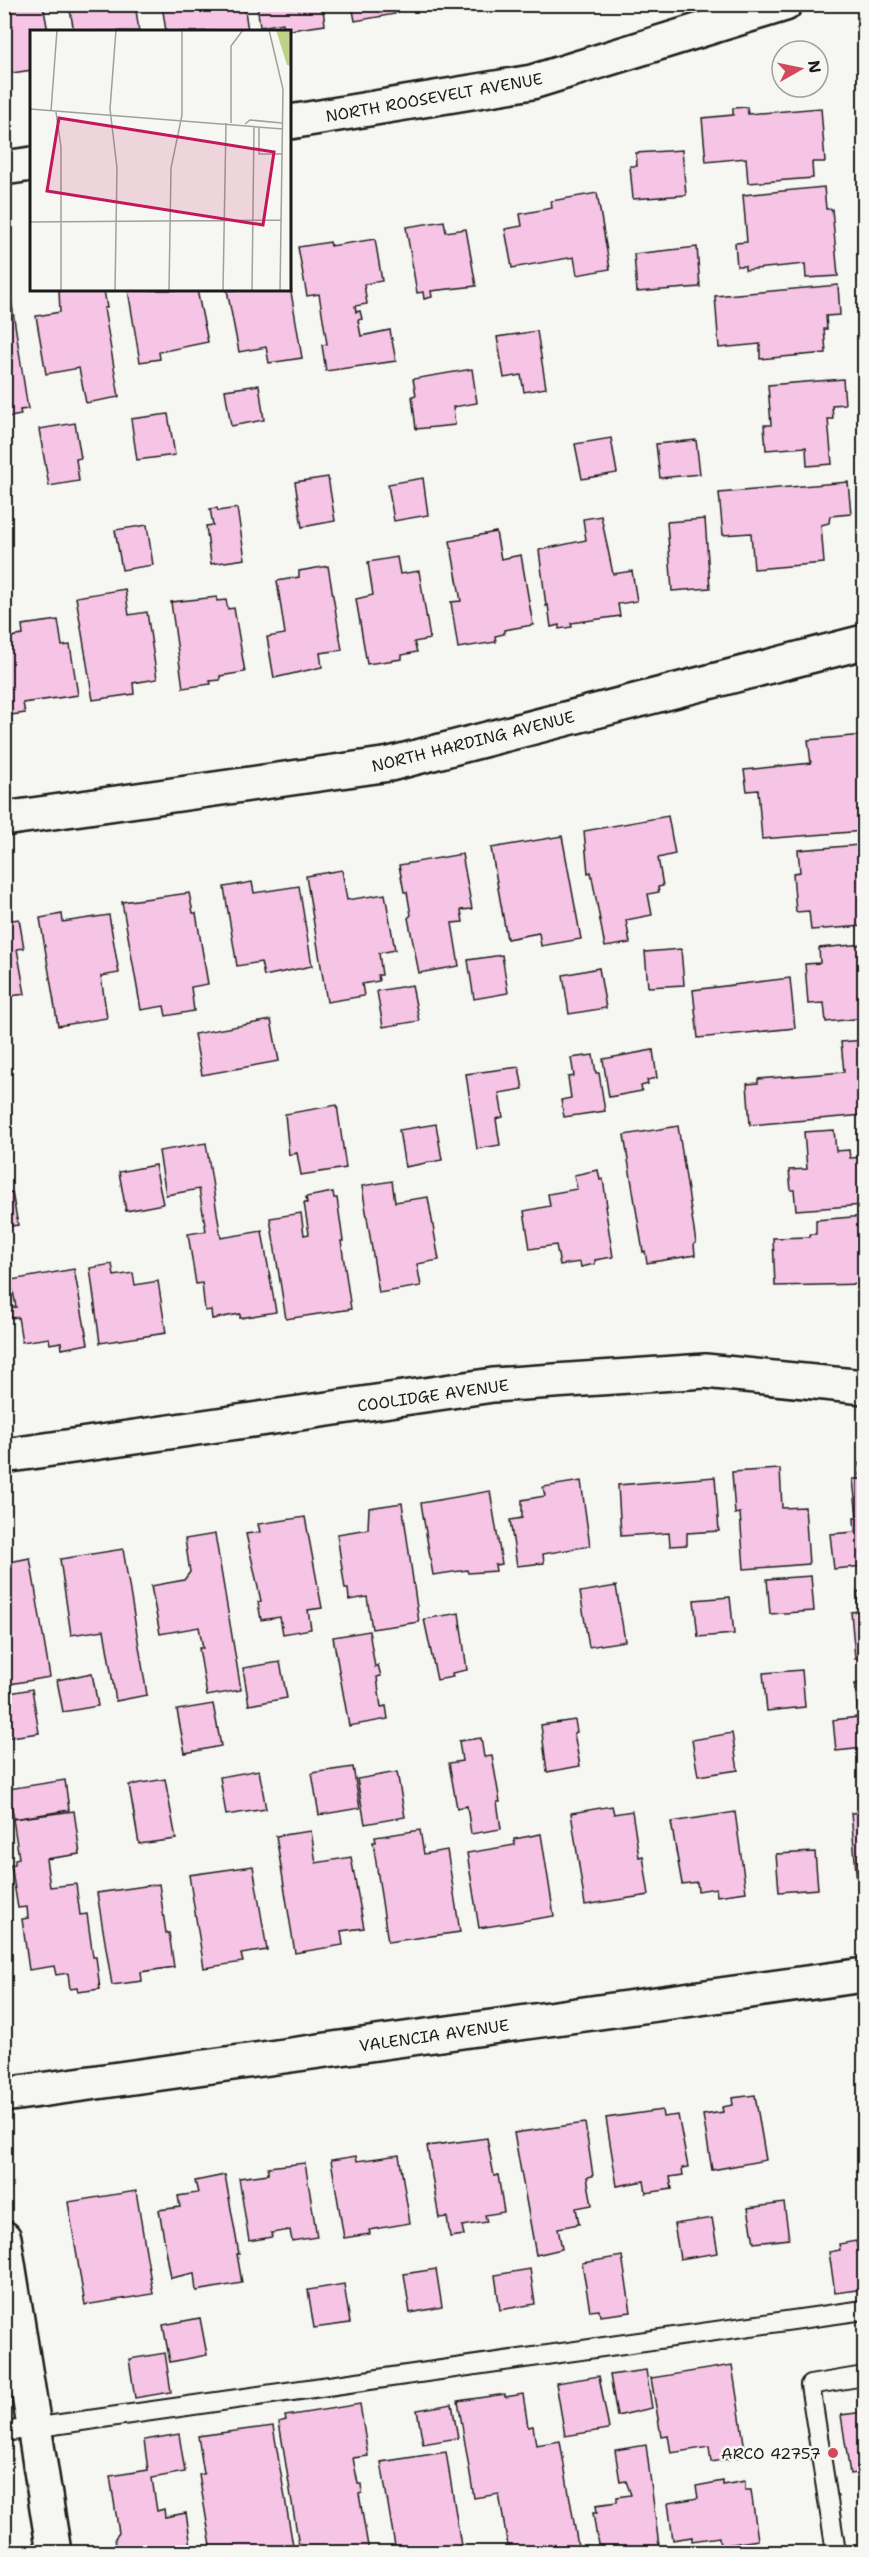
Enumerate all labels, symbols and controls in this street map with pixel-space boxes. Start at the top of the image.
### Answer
inset map [30,30,291,291]
north arrow [770,39,830,99]
text: N [803,59,826,75]
street label: NORTH ROOSEVELT AVENUE [324,68,544,127]
street label: NORTH HARDING AVENUE [369,706,577,777]
street label: COOLIDGE AVENUE [356,1374,510,1417]
street label: VALENCIA AVENUE [358,2015,510,2056]
place label: ARCO 42757 [721,2443,821,2464]
marker: ARCO 42757 [826,2446,840,2460]

